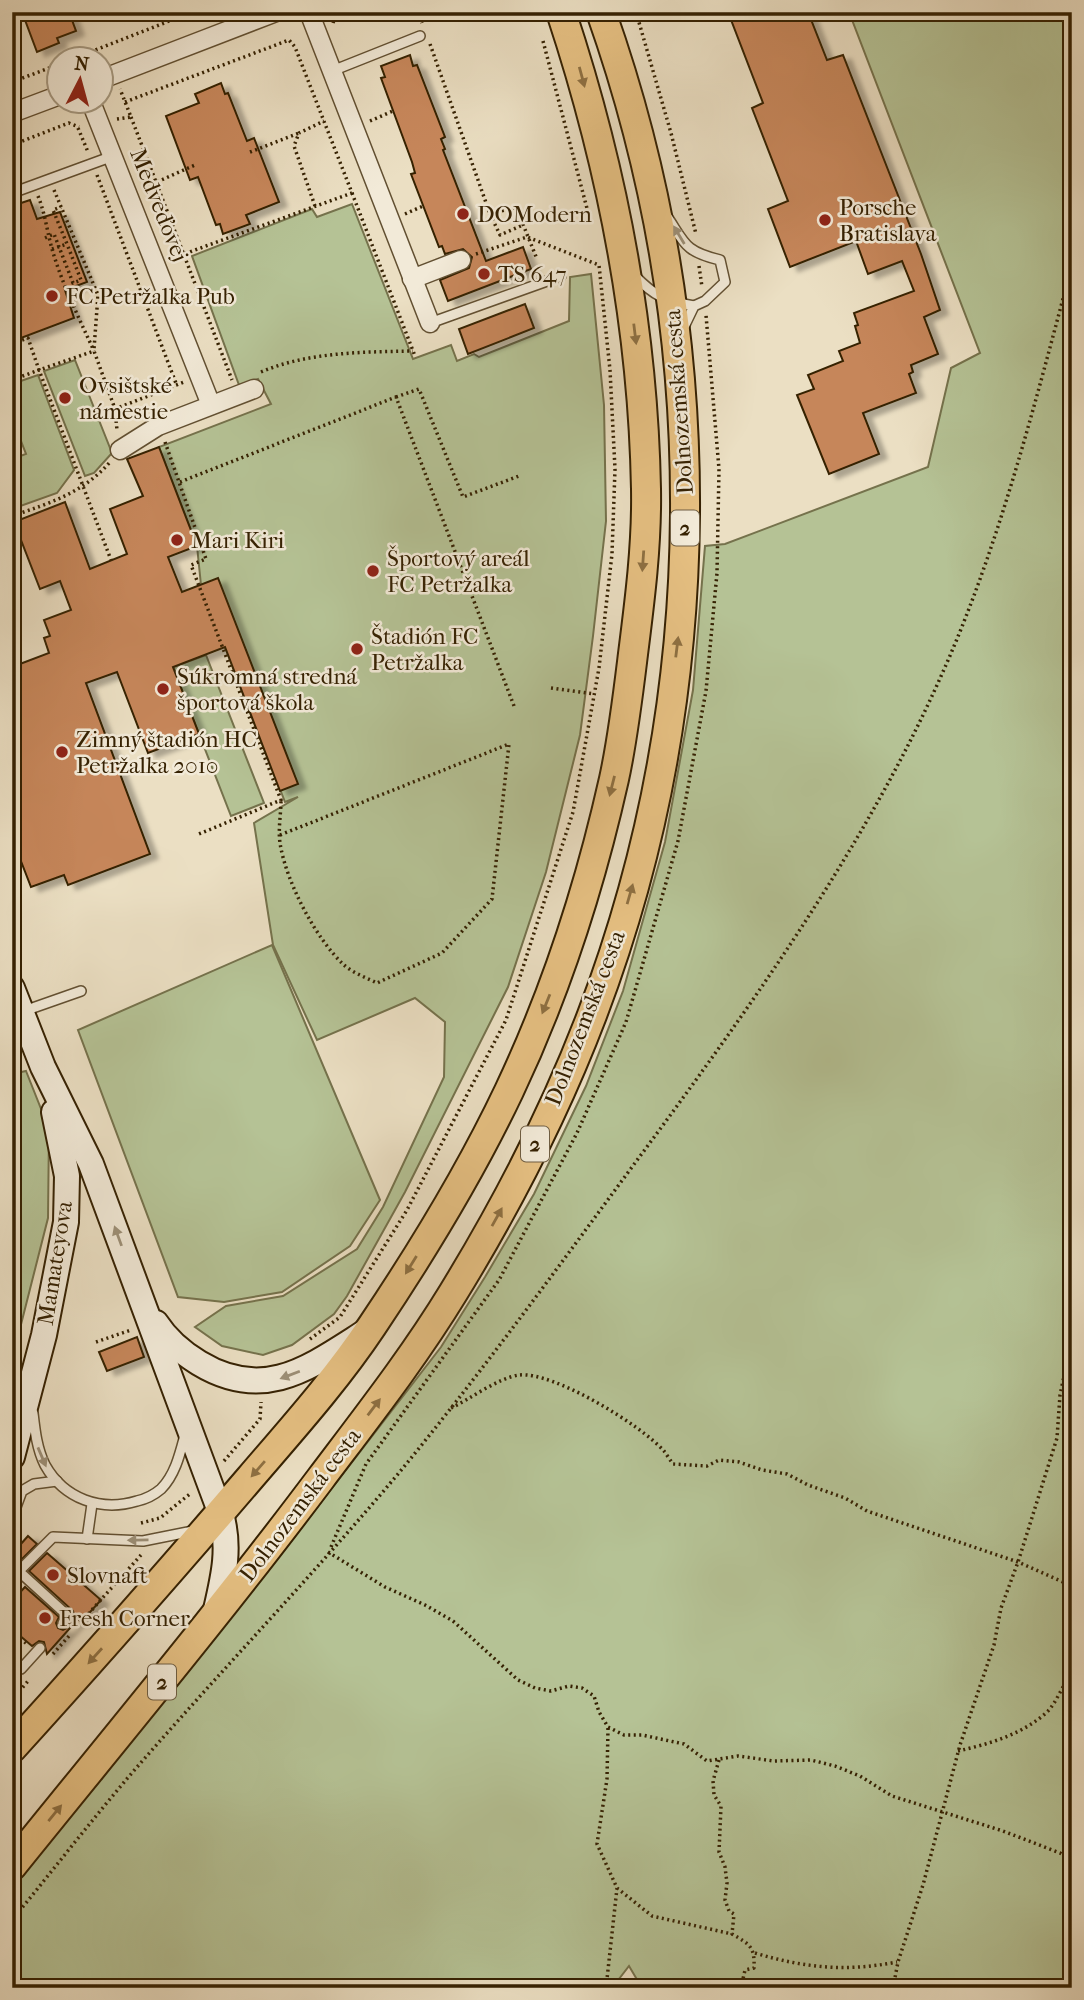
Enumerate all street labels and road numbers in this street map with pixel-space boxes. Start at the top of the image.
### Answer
street label: Medveďovej [124,144,194,266]
street label: Dolnozemská cesta [659,308,699,496]
road number: 2 [671,510,699,546]
street label: Dolnozemská cesta [539,926,631,1109]
road number: 2 [521,1126,549,1162]
street label: Mamateyova [32,1198,78,1327]
street label: Dolnozemská cesta [233,1422,367,1587]
road number: 2 [148,1664,176,1700]

